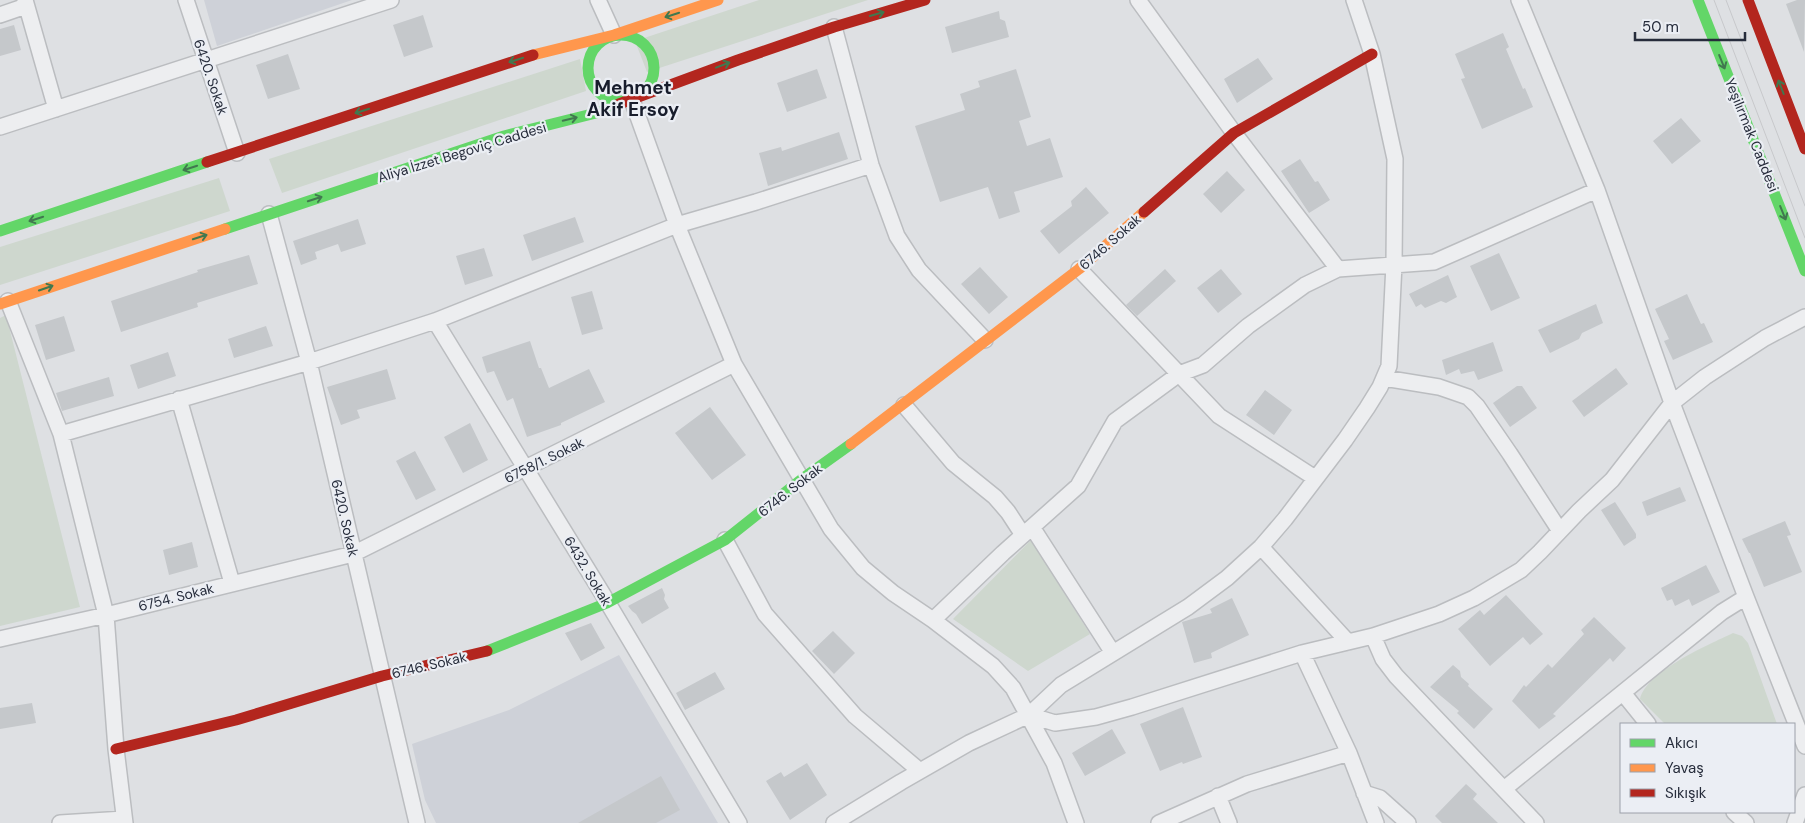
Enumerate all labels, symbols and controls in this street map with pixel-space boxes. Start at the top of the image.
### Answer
one-way arrow [869,8,885,18]
one-way arrow [664,10,680,20]
scale bar [1635,10,1745,42]
text: 50 m [1642,17,1679,37]
street label: 6420. Sokak [190,37,232,117]
one-way arrow [1718,53,1727,69]
one-way arrow [509,56,524,65]
one-way arrow [715,60,731,69]
district label: Mehmet Akif Ersoy [587,75,680,122]
street label: Yeşilırmak Caddesi [1721,75,1783,195]
one-way arrow [1776,80,1785,95]
one-way arrow [354,107,370,117]
one-way arrow [562,114,578,123]
street label: Aliya İzzet Begoviç Caddesi [376,118,548,186]
one-way arrow [183,164,199,173]
one-way arrow [307,193,323,203]
one-way arrow [1779,205,1788,220]
street label: 6746. Sokak [1075,210,1145,274]
one-way arrow [29,215,44,224]
one-way arrow [192,231,208,241]
one-way arrow [38,283,54,292]
street label: 6758/1. Sokak [501,433,587,487]
street label: 6746. Sokak [754,459,826,521]
street label: 6420. Sokak [327,478,363,558]
street label: 6432. Sokak [560,533,616,609]
street label: 6754. Sokak [136,579,216,615]
street label: 6746. Sokak [390,648,468,682]
legend [1620,723,1795,813]
text: Akıcı [1665,733,1698,753]
text: Yavaş [1665,758,1704,778]
text: Sıkışık [1665,783,1707,803]

